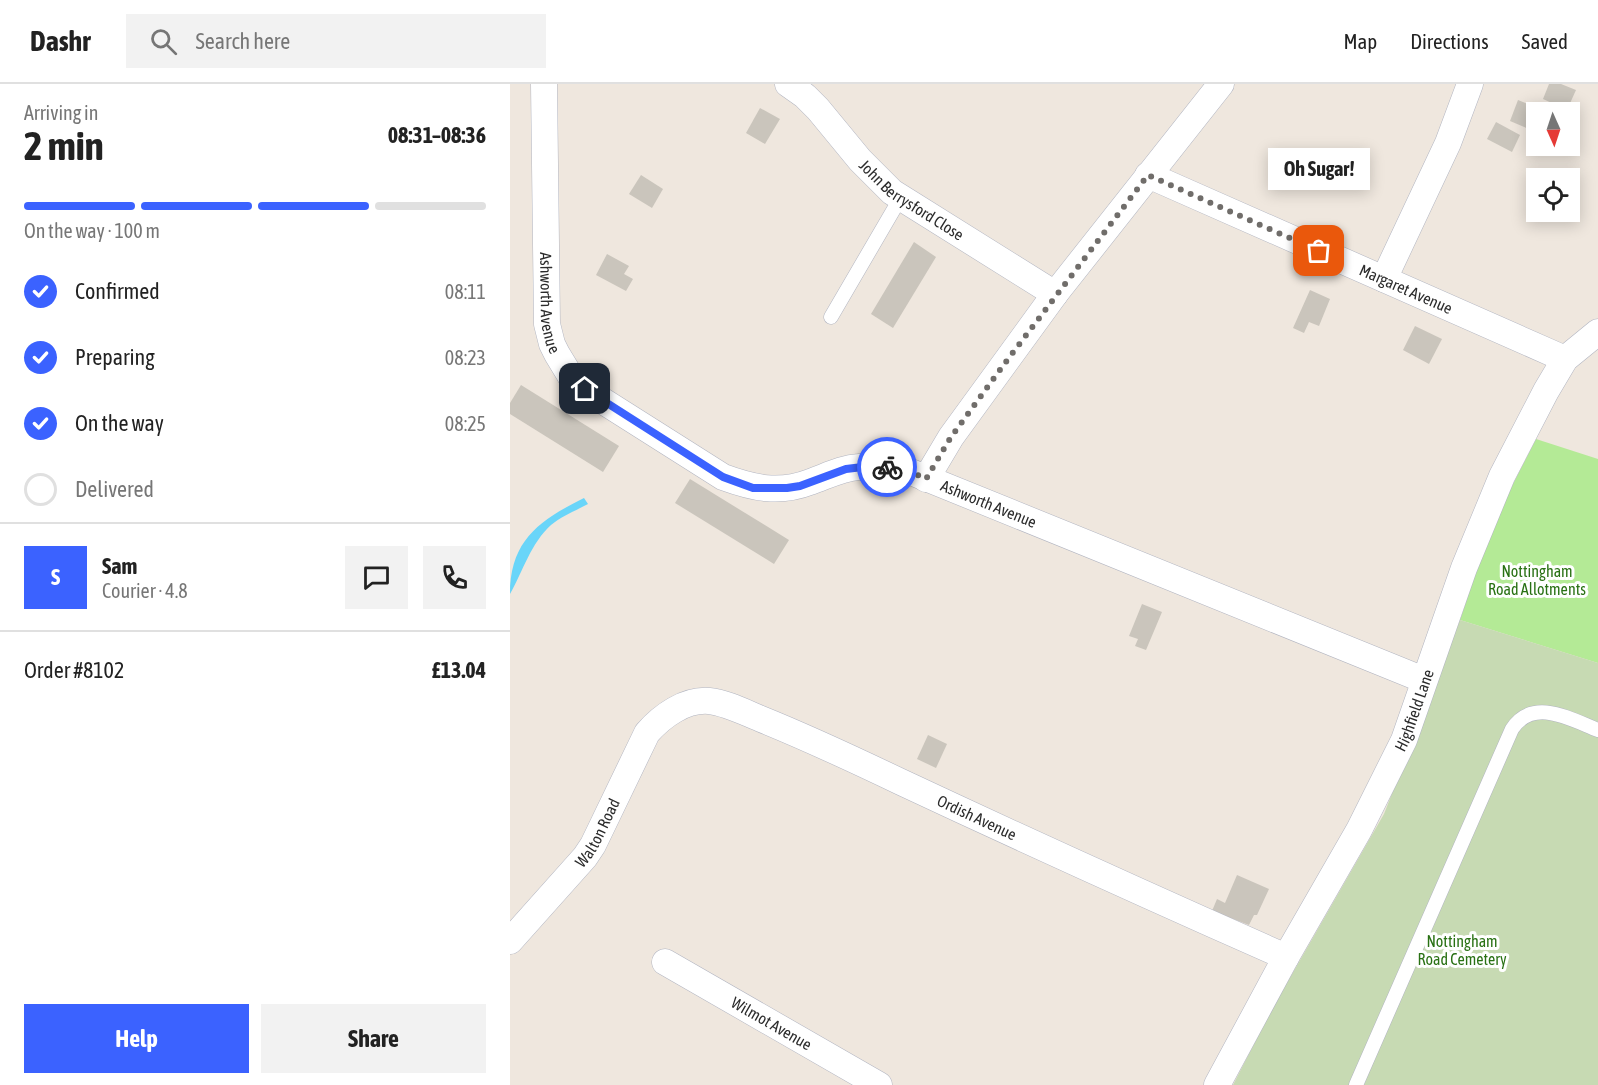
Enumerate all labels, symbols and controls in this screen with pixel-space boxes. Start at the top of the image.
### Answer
search box [126,14,546,68]
text: Dashr [30,25,90,57]
icon: search [147,25,180,58]
text: Search here [195,28,290,54]
text: Map [1343,29,1377,53]
text: Directions [1410,29,1489,53]
text: Saved [1522,29,1568,53]
text: Arriving in [24,101,98,124]
north arrow [1526,102,1580,156]
map controls [1526,102,1580,222]
text: 08:31–08:36 [388,122,486,148]
text: 2 min [24,124,104,168]
callout: Oh Sugar! [1268,149,1370,191]
street label: John Berrysford Close [856,156,967,244]
text: Oh Sugar! [1284,157,1354,180]
button: locate [1526,168,1580,222]
text: On the way · 100 m [24,219,160,242]
pin [1293,225,1344,276]
icon: bag [1302,234,1335,267]
street label: Ashworth Avenue [537,252,564,356]
street label: Margaret Avenue [1357,261,1455,317]
icon: check [24,275,57,308]
text: Confirmed [75,278,160,304]
text: 08:11 [445,280,486,303]
icon: check [24,341,57,374]
text: Preparing [75,344,155,370]
text: 08:23 [445,346,486,369]
pin [559,363,610,414]
icon: home [568,372,601,405]
icon: check [24,407,57,440]
text: On the way [75,410,164,436]
text: 08:25 [445,412,486,435]
courier [857,437,917,497]
icon: bike [871,451,904,484]
text: Delivered [75,476,154,502]
street label: Ashworth Avenue [938,476,1039,531]
button: chat [345,546,408,609]
button: phone [423,546,486,609]
text: Sam [102,553,137,579]
park label: Nottingham Road Allotments [1488,562,1586,598]
text: S [51,564,60,590]
text: Courier · 4.8 [102,579,188,602]
text: Order #8102 [24,657,124,683]
text: £13.04 [431,657,486,683]
street label: Highfield Lane [1391,667,1437,754]
street label: Ordish Avenue [934,791,1019,843]
street label: Walton Road [571,795,623,871]
park label: Nottingham Road Cemetery [1417,932,1507,969]
street label: Wilmot Avenue [728,993,815,1053]
button: Help [24,1004,249,1073]
button: Share [261,1004,486,1073]

